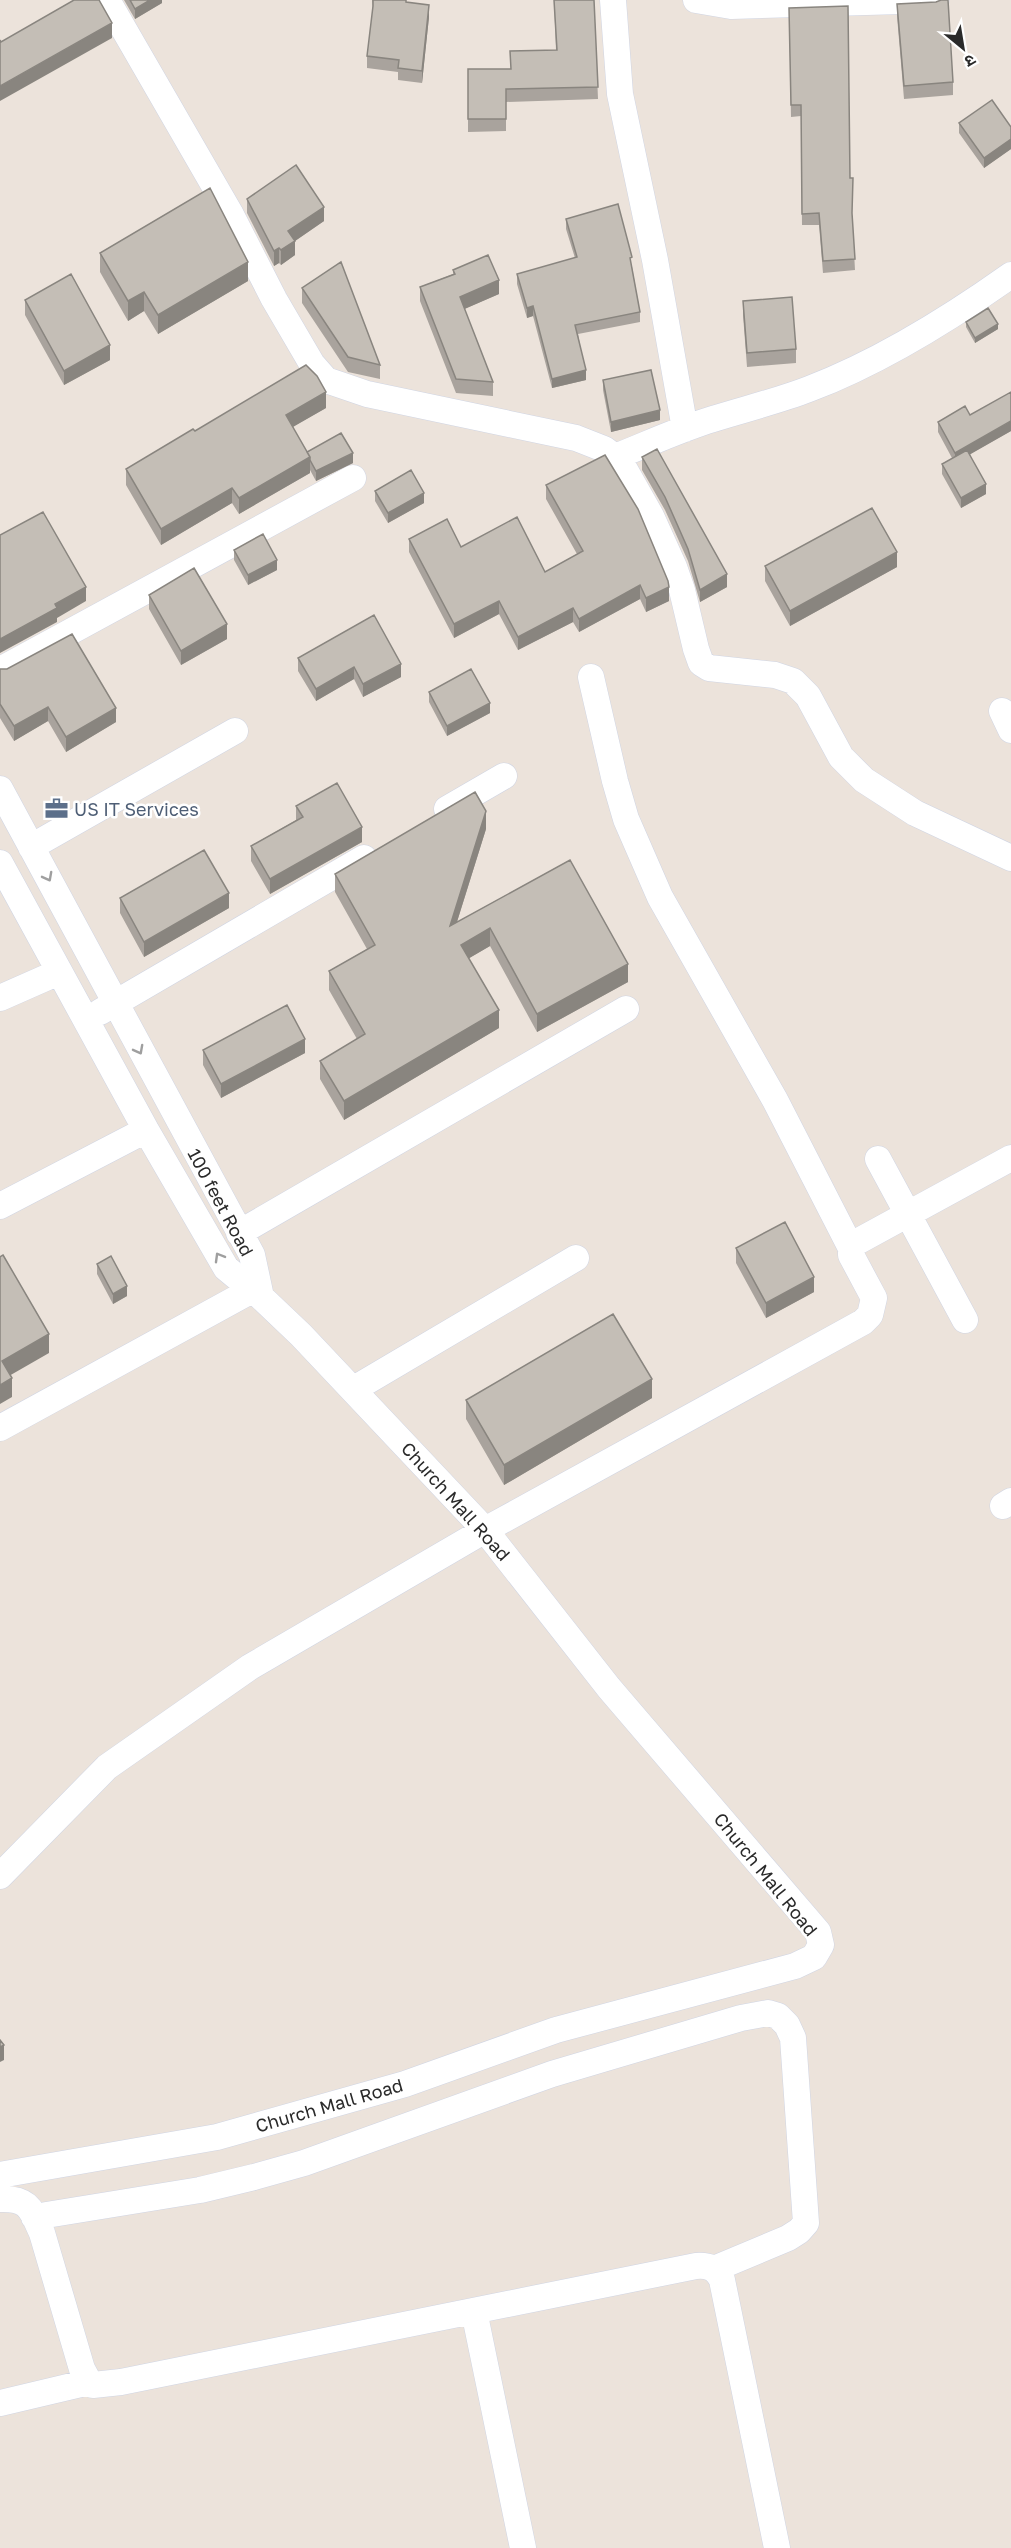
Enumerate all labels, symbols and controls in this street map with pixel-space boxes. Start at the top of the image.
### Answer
north arrow [933,18,993,78]
text: उ [961,50,980,72]
office icon: US IT Services [43,796,69,822]
place label: US IT Services [74,798,199,820]
one-way arrow [41,871,52,882]
one-way arrow [132,1043,143,1054]
street label: 100 feet Road [183,1144,259,1260]
one-way arrow [214,1253,226,1263]
street label: Church Mall Road [397,1437,515,1565]
street label: Church Mall Road [710,1808,822,1940]
street label: Church Mall Road [253,2073,405,2137]

